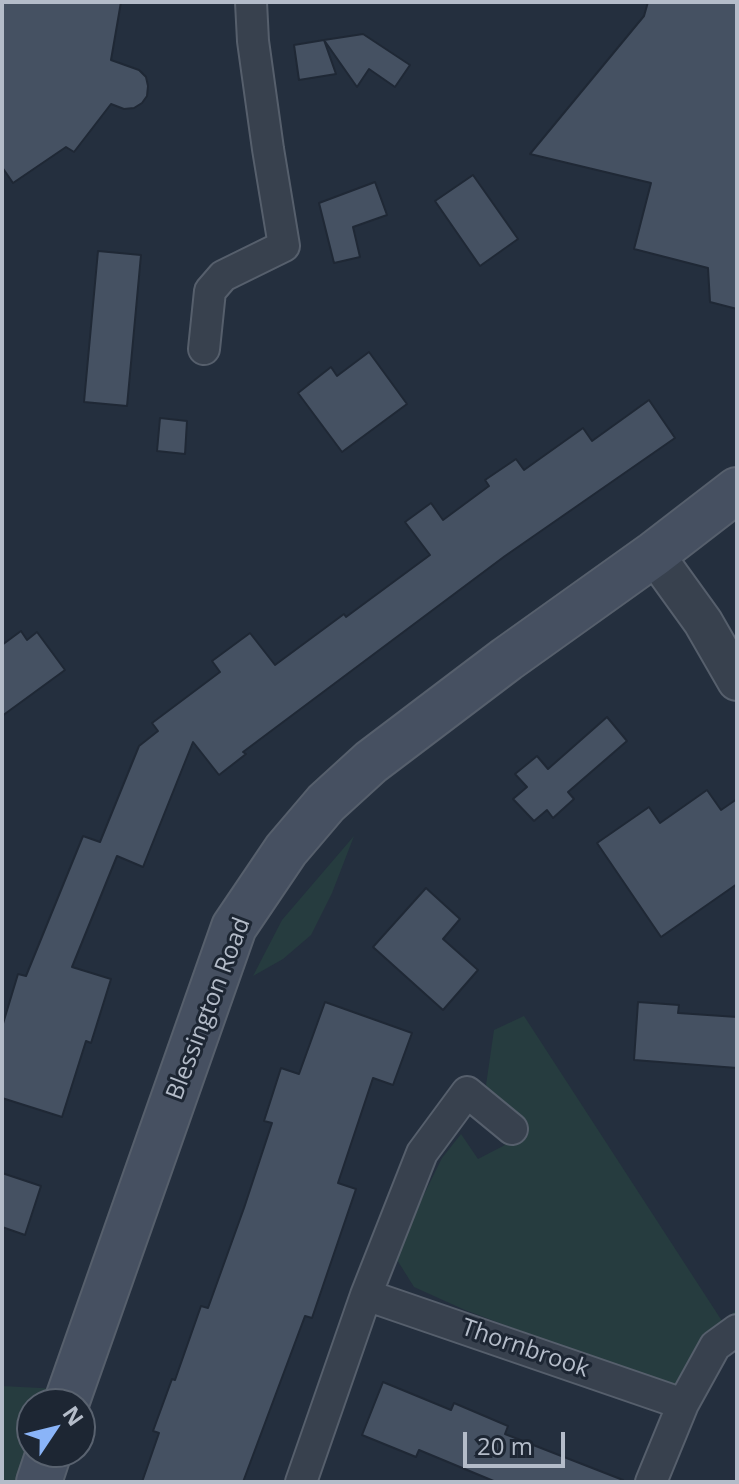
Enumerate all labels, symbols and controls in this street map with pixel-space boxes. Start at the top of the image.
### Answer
street label: Blessington Road [161,914,257,1104]
street label: Thornbrook [457,1314,593,1384]
north arrow [16,1388,96,1468]
text: N [57,1399,91,1431]
scale bar [467,1416,569,1466]
text: 20 m [477,1429,533,1462]

